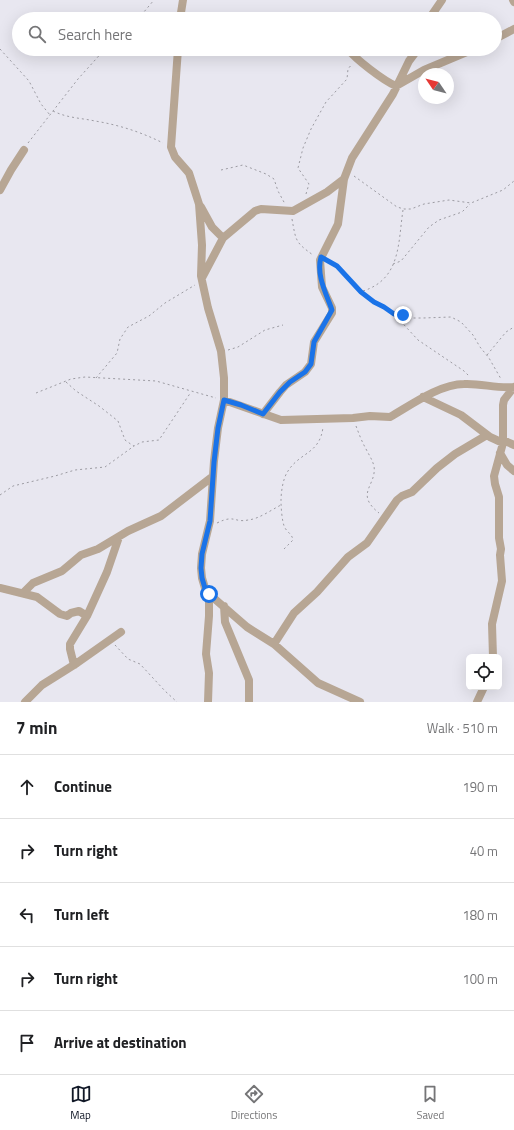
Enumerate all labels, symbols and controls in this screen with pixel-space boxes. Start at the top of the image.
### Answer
search box [12,12,502,56]
icon: search [26,23,48,45]
text: Search here [58,23,132,46]
north arrow [418,68,454,104]
route end [394,306,412,324]
route start [200,585,218,603]
map controls [466,654,502,690]
button: locate [466,654,502,690]
text: 7 min [16,715,57,741]
text: Walk · 510 m [427,718,498,738]
text: Continue [54,775,112,798]
icon: ahead [16,776,38,798]
text: 190 m [462,777,498,797]
text: Turn right [54,839,118,862]
icon: right [16,840,38,862]
text: 40 m [470,841,498,861]
text: Turn left [54,903,109,926]
icon: left [16,904,38,926]
text: 180 m [462,905,498,925]
text: Turn right [54,967,118,990]
icon: right [16,968,38,990]
text: 100 m [462,969,498,989]
text: Arrive at destination [54,1031,187,1054]
icon: arrive [16,1032,38,1054]
tab: Map [70,1083,92,1123]
tab: Directions [231,1083,277,1123]
tab: Saved [416,1083,444,1123]

